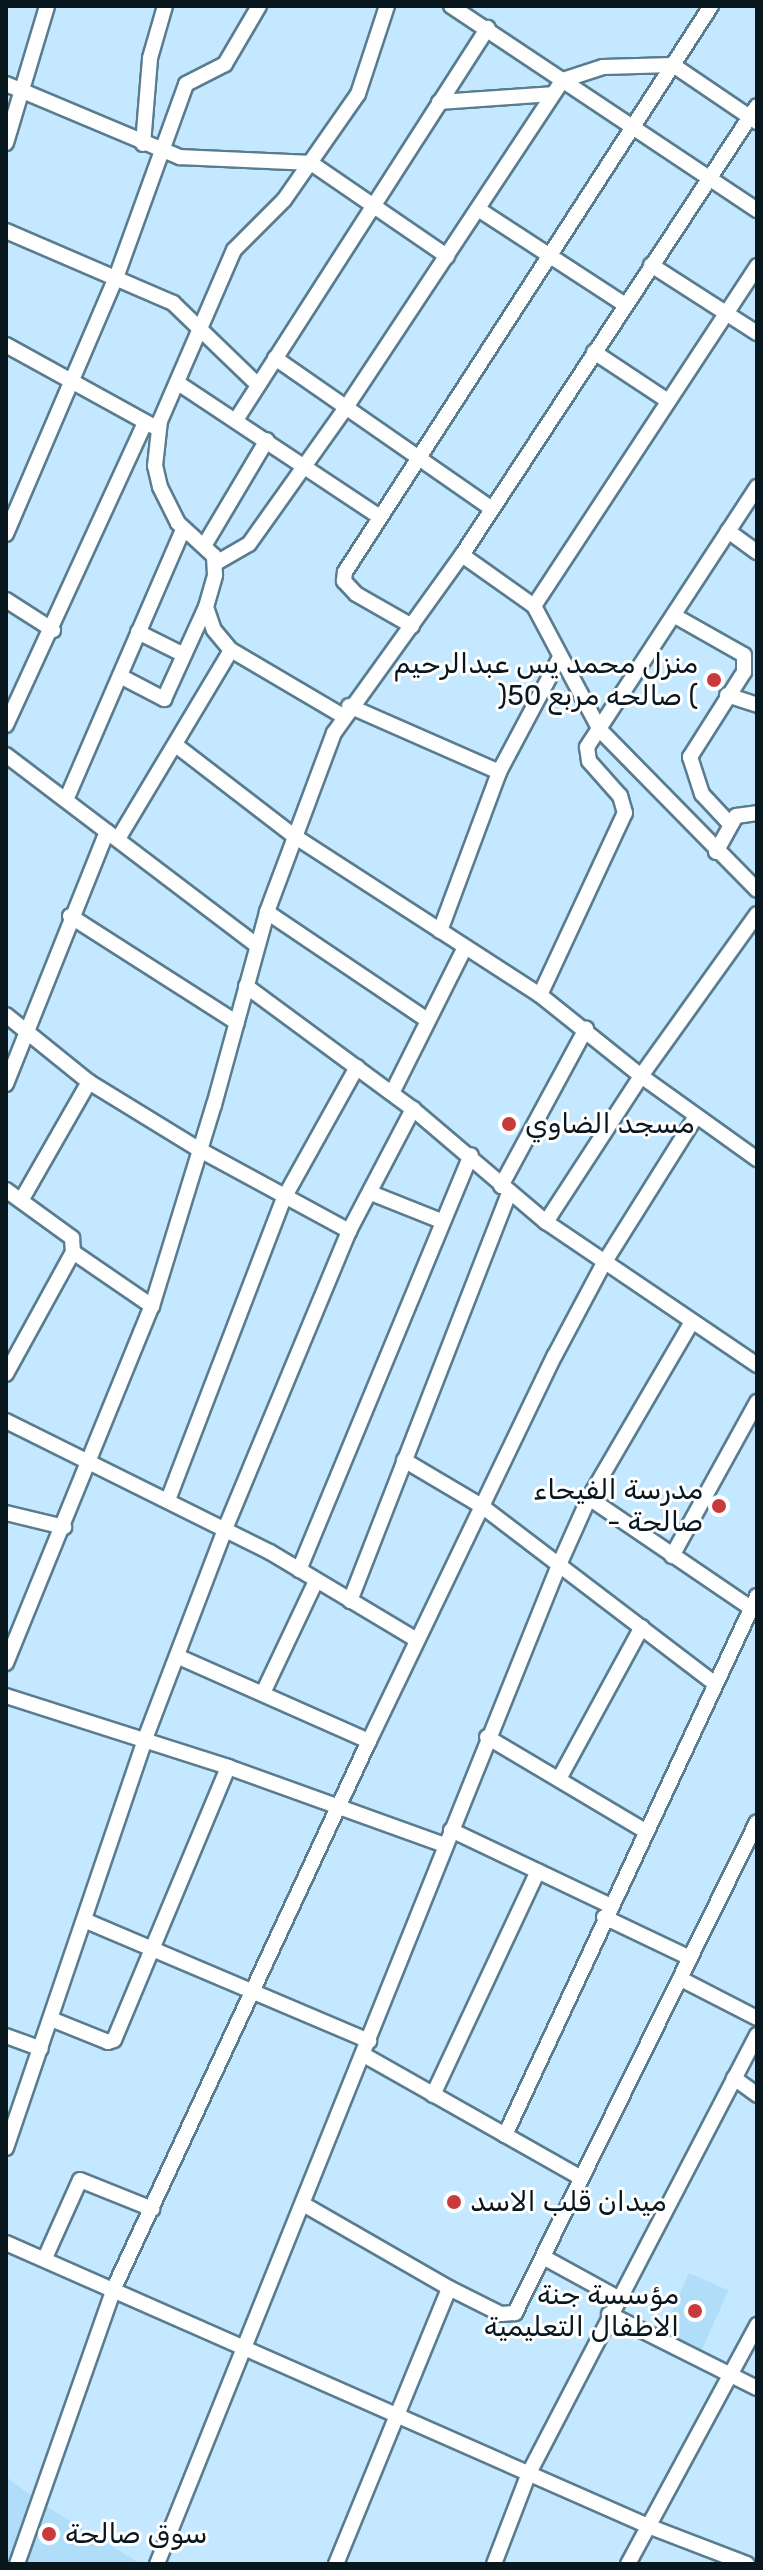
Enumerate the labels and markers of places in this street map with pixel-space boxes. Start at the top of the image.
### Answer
place label: منزل محمد يس عبدالرحيم )صالحه مربع 50 ( [393,647,698,713]
marker: منزل محمد يس عبدالرحيم )صالحه مربع 50 ( [705,671,723,689]
place label: مسجد الضاوي [525,1107,695,1141]
marker: مسجد الضاوي [500,1115,518,1133]
place label: مدرسة الفيحاء - صالحة [533,1473,703,1539]
marker: مدرسة الفيحاء - صالحة [710,1497,728,1515]
place label: ميدان قلب الاسد [470,2185,666,2219]
marker: ميدان قلب الاسد [445,2193,463,2211]
place label: مؤسسة جنة الاطفال التعليمية [484,2278,679,2344]
marker: مؤسسة جنة الاطفال التعليمية [686,2302,704,2320]
place label: سوق صالحة [65,2517,207,2551]
marker: سوق صالحة [40,2525,58,2543]

